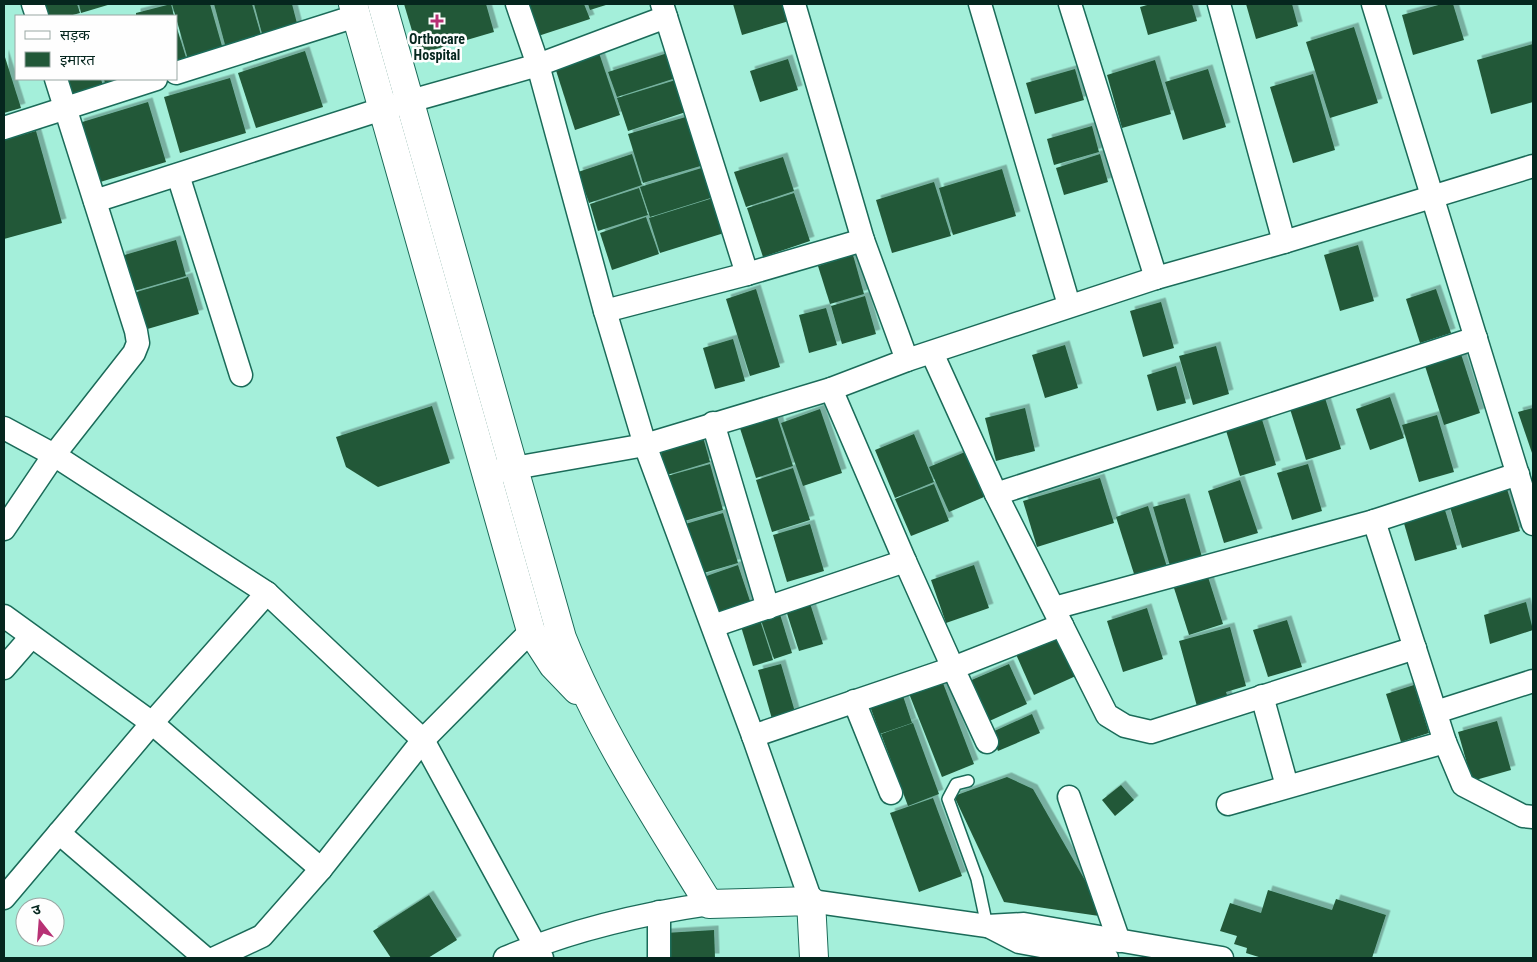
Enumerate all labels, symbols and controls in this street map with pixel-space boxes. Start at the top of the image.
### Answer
marker: Orthocare Hospital [430,14,444,28]
legend [15,15,178,80]
text: सड़क [60,26,90,44]
place label: Orthocare Hospital [409,31,465,63]
text: इमारत [60,51,95,69]
north arrow [15,897,65,947]
text: उ [30,900,43,918]

